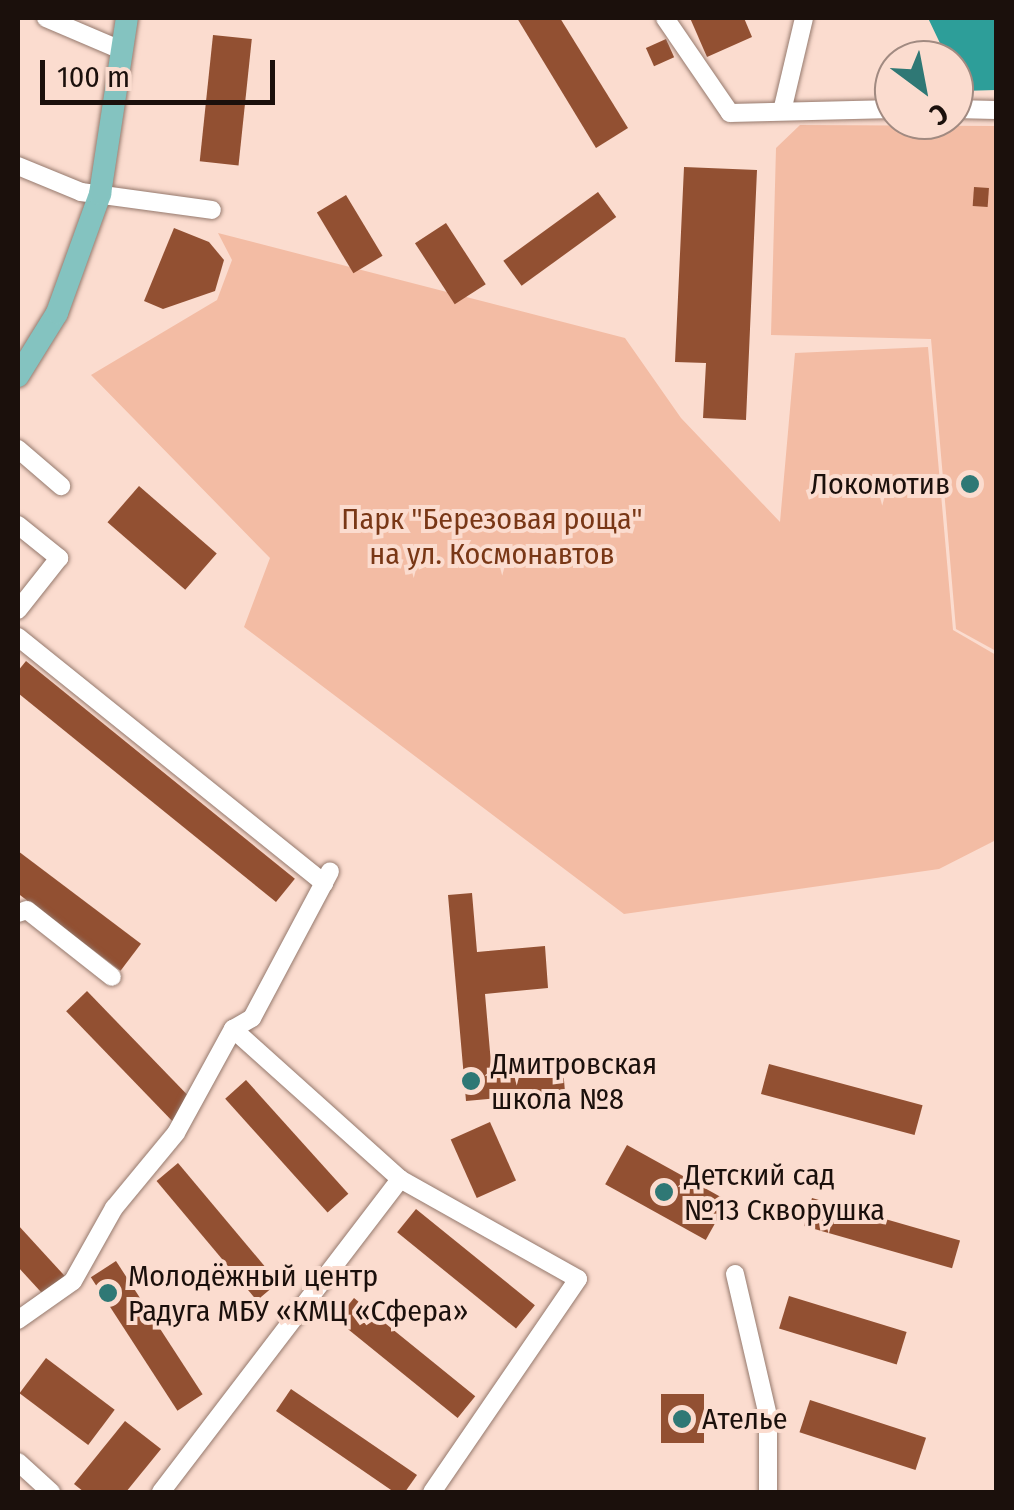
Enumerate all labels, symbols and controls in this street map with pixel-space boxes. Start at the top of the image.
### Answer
scale bar [45,40,280,102]
north arrow [874,40,974,140]
text: 100 m [57,59,130,95]
text: С [924,96,954,132]
place label: Локомотив [810,466,950,502]
marker: Локомотив [959,473,981,495]
park label: Парк "Березовая роща" на ул. Космонавтов [341,501,643,572]
place label: Дмитровская школа №8 [491,1046,657,1116]
marker: Дмитровская школа №8 [460,1070,482,1092]
place label: Детский сад №13 Скворушка [684,1157,885,1228]
marker: Детский сад №13 Скворушка [653,1181,675,1203]
place label: Молодёжный центр Радуга МБУ «КМЦ «Сфера» [128,1258,468,1328]
marker: Молодёжный центр Радуга МБУ «КМЦ «Сфера» [97,1282,119,1304]
place label: Ателье [702,1401,788,1437]
marker: Ателье [671,1408,693,1430]

